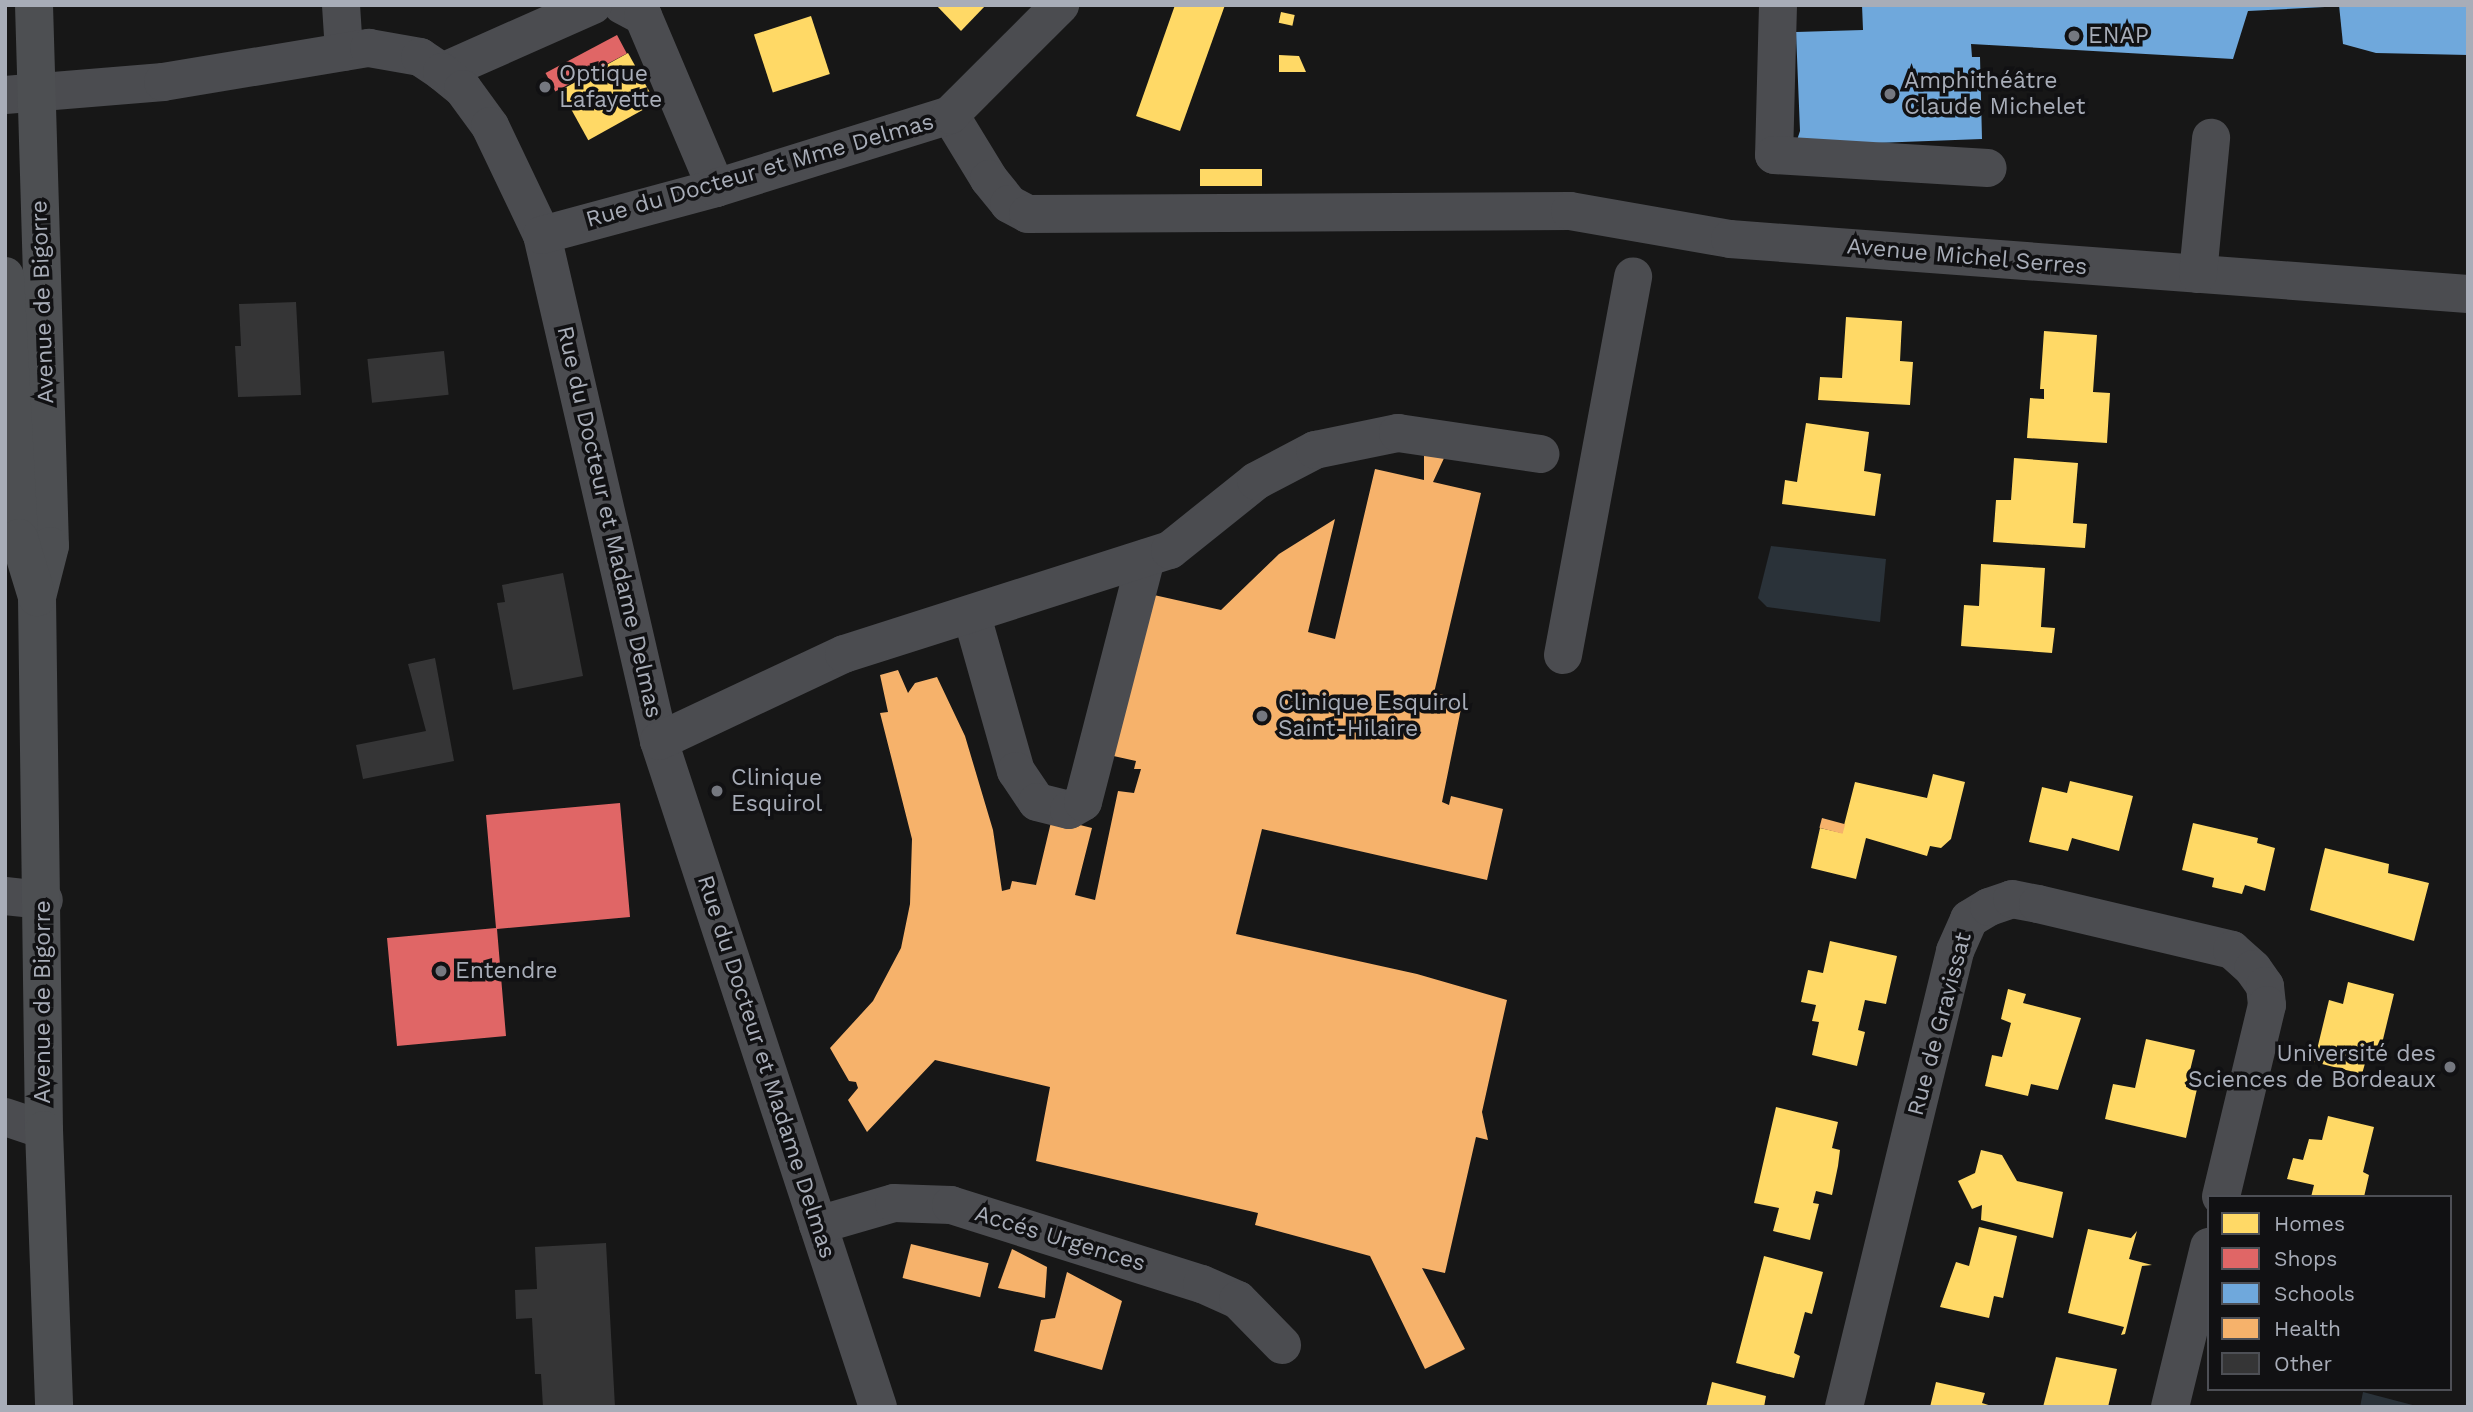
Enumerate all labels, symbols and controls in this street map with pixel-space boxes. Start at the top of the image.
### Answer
place label: ENAP [2088,22,2149,50]
marker: ENAP [2066,28,2082,44]
place label: Optique Lafayette [559,60,662,114]
place label: Amphithéâtre Claude Michelet [1904,67,2085,121]
marker: Optique Lafayette [537,79,553,95]
marker: Amphithéâtre Claude Michelet [1882,86,1898,102]
street label: Rue du Docteur et Mme Delmas [583,108,937,234]
street label: Avenue de Bigorre [26,200,60,404]
street label: Avenue Michel Serres [1845,233,2089,281]
street label: Rue du Docteur et Madame Delmas [550,323,668,721]
place label: Clinique Esquirol Saint-Hilaire [1278,689,1468,743]
marker: Clinique Esquirol Saint-Hilaire [1252,706,1272,726]
place label: Clinique Esquirol [731,764,822,818]
marker: Clinique Esquirol [709,783,725,799]
street label: Rue du Docteur et Madame Delmas [691,872,841,1262]
street label: Avenue de Bigorre [29,900,57,1104]
street label: Rue de Gravissat [1902,929,1978,1119]
place label: Entendre [455,957,558,985]
marker: Entendre [433,963,449,979]
place label: Université des Sciences de Bordeaux [2188,1040,2436,1094]
marker: Université des Sciences de Bordeaux [2442,1059,2458,1075]
legend [2207,1195,2452,1391]
street label: Accés Urgences [971,1200,1149,1278]
text: Homes [2274,1211,2345,1236]
text: Shops [2274,1246,2337,1271]
text: Schools [2274,1281,2355,1306]
text: Health [2274,1316,2341,1341]
text: Other [2274,1351,2332,1376]

